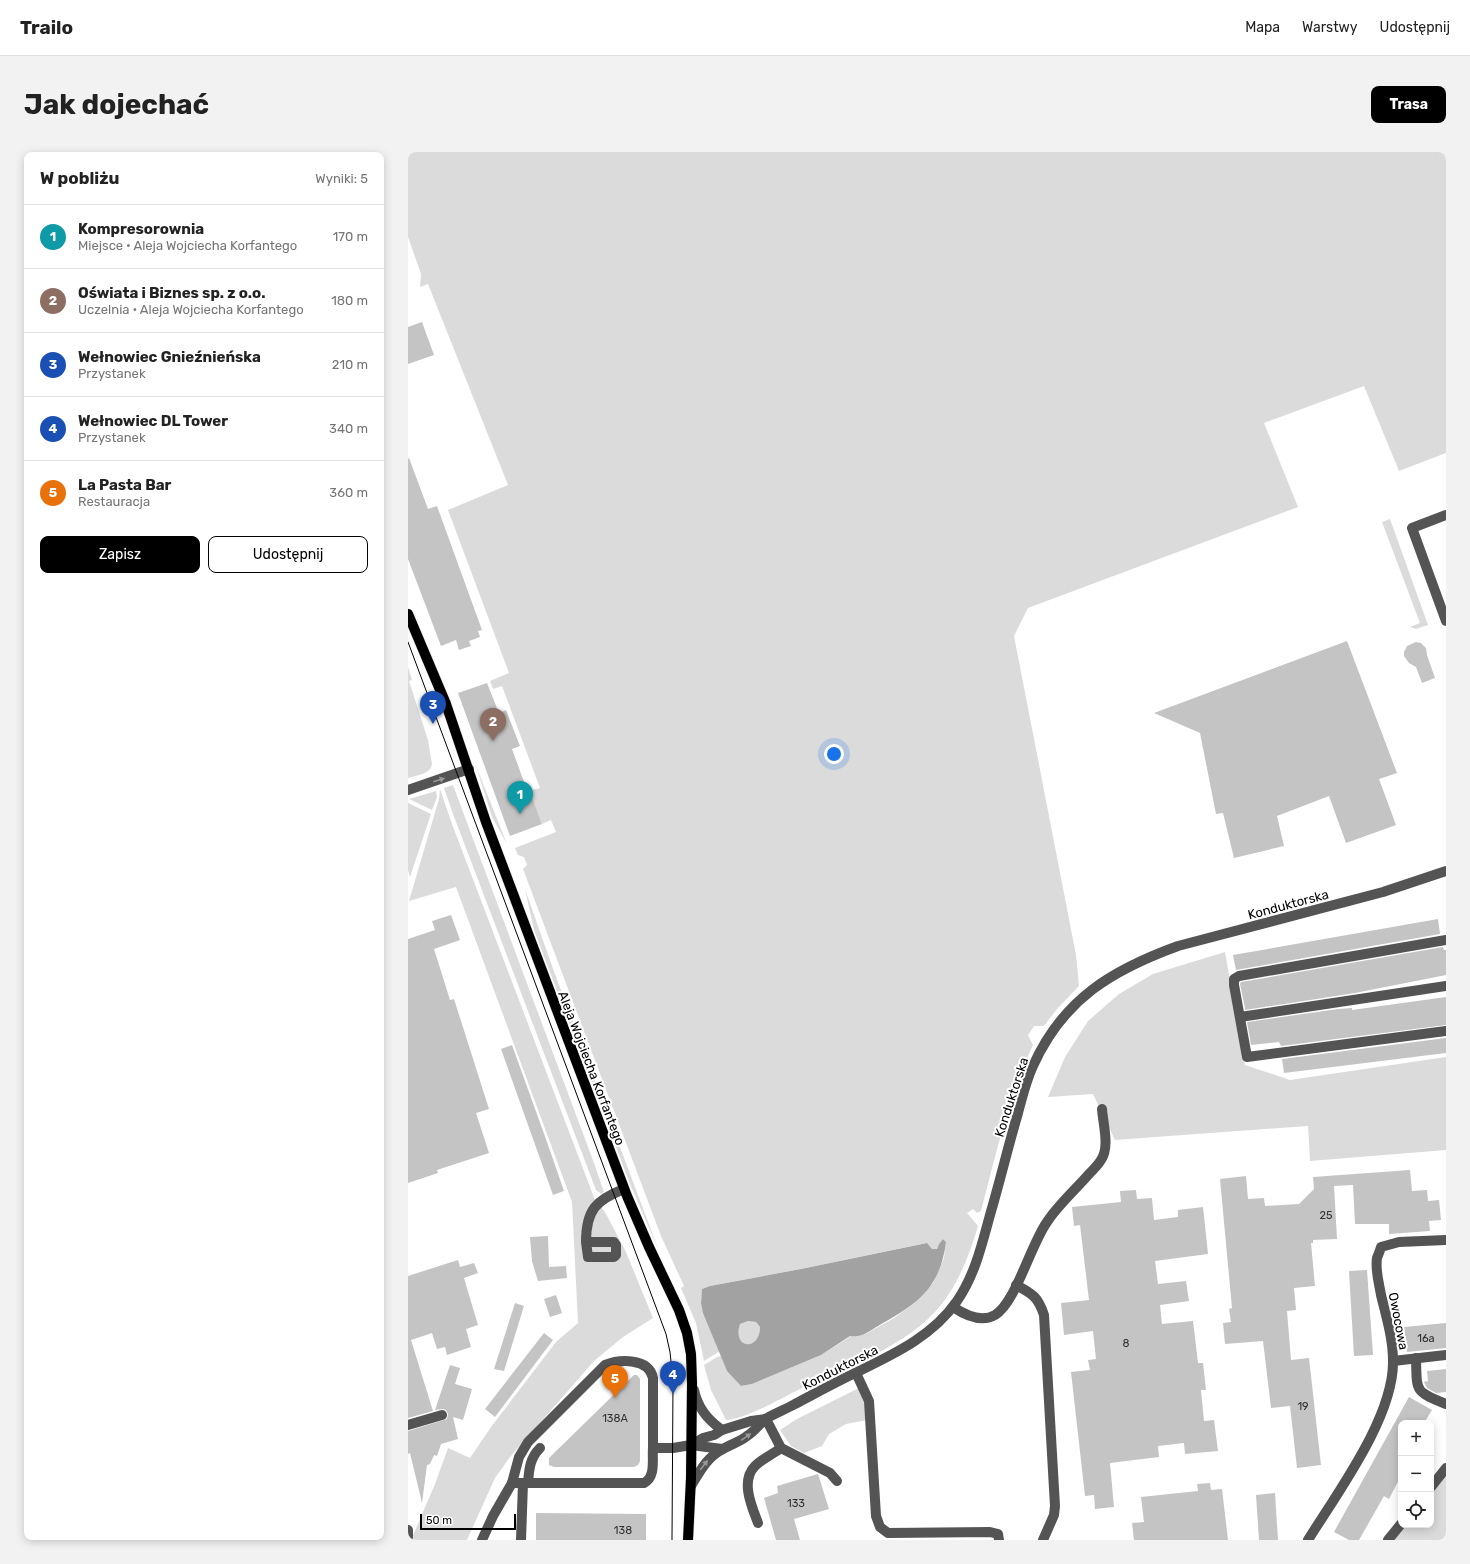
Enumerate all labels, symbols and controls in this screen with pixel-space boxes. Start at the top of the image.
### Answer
text: Trailo [20,16,73,39]
text: Mapa [1245,19,1280,36]
text: Warstwy [1302,19,1358,36]
text: Udostępnij [1380,19,1450,36]
button: Trasa [1371,86,1446,123]
text: Jak dojechać [24,88,209,121]
text: W pobliżu [40,168,119,188]
text: Wyniki: 5 [315,171,368,186]
text: Kompresorownia [78,220,204,238]
text: 1 [50,229,56,244]
text: 170 m [333,229,368,244]
text: Miejsce · Aleja Wojciecha Korfantego [78,238,297,253]
text: Oświata i Biznes sp. z o.o. [78,284,265,302]
text: 2 [49,293,57,308]
text: 180 m [331,293,368,308]
text: Uczelnia · Aleja Wojciecha Korfantego [78,302,304,317]
text: Wełnowiec Gnieźnieńska [78,348,261,366]
text: 3 [49,357,57,372]
text: 210 m [332,357,368,372]
text: Przystanek [78,366,146,381]
text: Wełnowiec DL Tower [78,412,228,430]
text: 4 [49,421,57,436]
text: 340 m [329,421,368,436]
text: Przystanek [78,430,146,445]
text: La Pasta Bar [78,476,171,494]
text: 5 [49,485,57,500]
text: 360 m [329,485,368,500]
text: Restauracja [78,494,150,509]
button: Zapisz [40,536,200,573]
button: Udostępnij [208,536,368,573]
pin: 3 [420,691,446,724]
pin: 2 [480,708,506,741]
your location [824,744,844,764]
one-way arrow [433,777,445,783]
pin: 1 [507,781,533,814]
street label: Konduktorska [1246,887,1330,922]
street label: Aleja Wojciecha Korfantego [554,989,628,1148]
street label: Konduktorska [992,1055,1031,1139]
house number: 25 [1320,1209,1333,1222]
street label: Owocowa [1386,1291,1411,1351]
house number: 16a [1417,1332,1435,1345]
house number: 8 [1123,1337,1130,1350]
street label: Konduktorska [800,1342,881,1393]
pin: 4 [660,1361,686,1394]
pin: 5 [602,1365,628,1398]
house number: 19 [1297,1400,1309,1413]
house number: 138A [602,1412,628,1425]
map controls [1398,1420,1434,1528]
button: + [1398,1420,1434,1456]
one-way arrow [741,1433,751,1441]
button: − [1398,1456,1434,1492]
one-way arrow [700,1460,708,1471]
button: locate [1398,1492,1434,1528]
house number: 133 [787,1497,805,1510]
scale bar [420,1512,516,1531]
text: 50 m [426,1514,452,1527]
house number: 138 [614,1524,632,1537]

